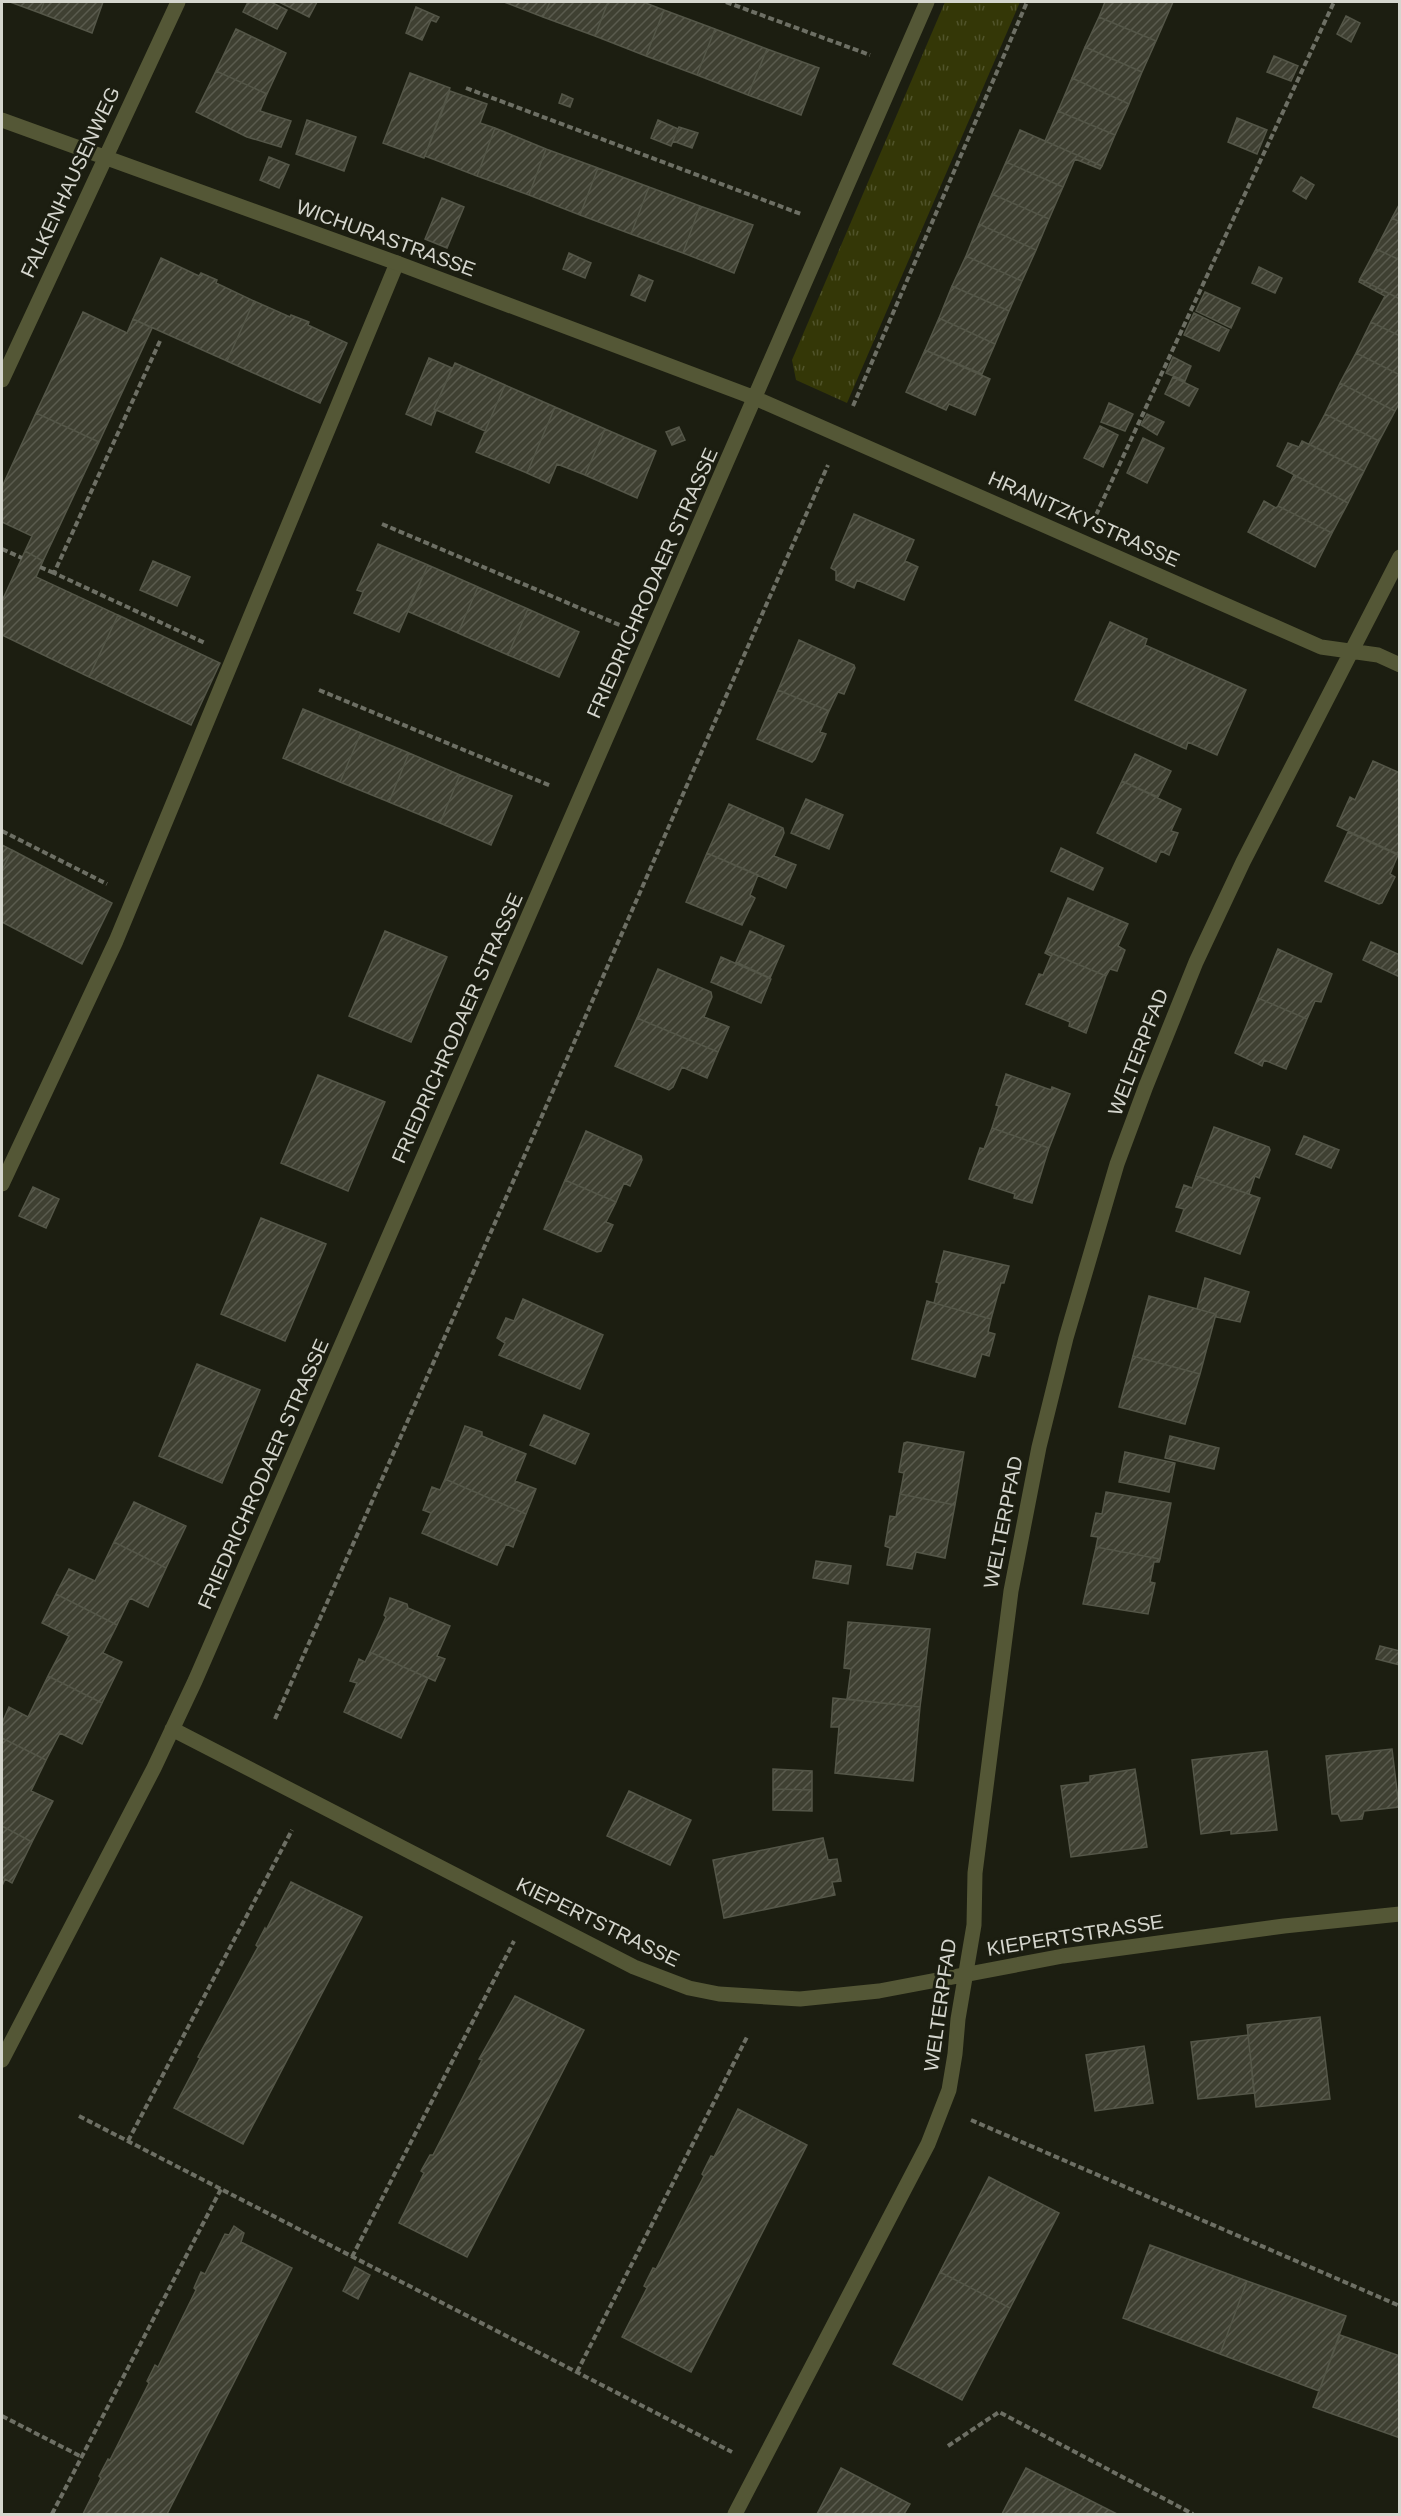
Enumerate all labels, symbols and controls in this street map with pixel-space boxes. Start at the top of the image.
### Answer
street label: FALKENHAUSENWEG [16,83,124,281]
street label: WICHURASTRASSE [293,195,479,281]
street label: FRIEDRICHRODAER STRASSE [582,445,722,721]
street label: HRANITZKYSTRASSE [985,467,1183,571]
street label: FRIEDRICHRODAER STRASSE [387,890,527,1166]
street label: WELTERPFAD [1104,985,1172,1119]
street label: FRIEDRICHRODAER STRASSE [193,1336,333,1612]
street label: WELTERPFAD [979,1454,1027,1590]
street label: KIEPERTSTRASSE [513,1873,683,1971]
street label: KIEPERTSTRASSE [985,1910,1165,1960]
street label: WELTERPFAD [920,1937,960,2073]

